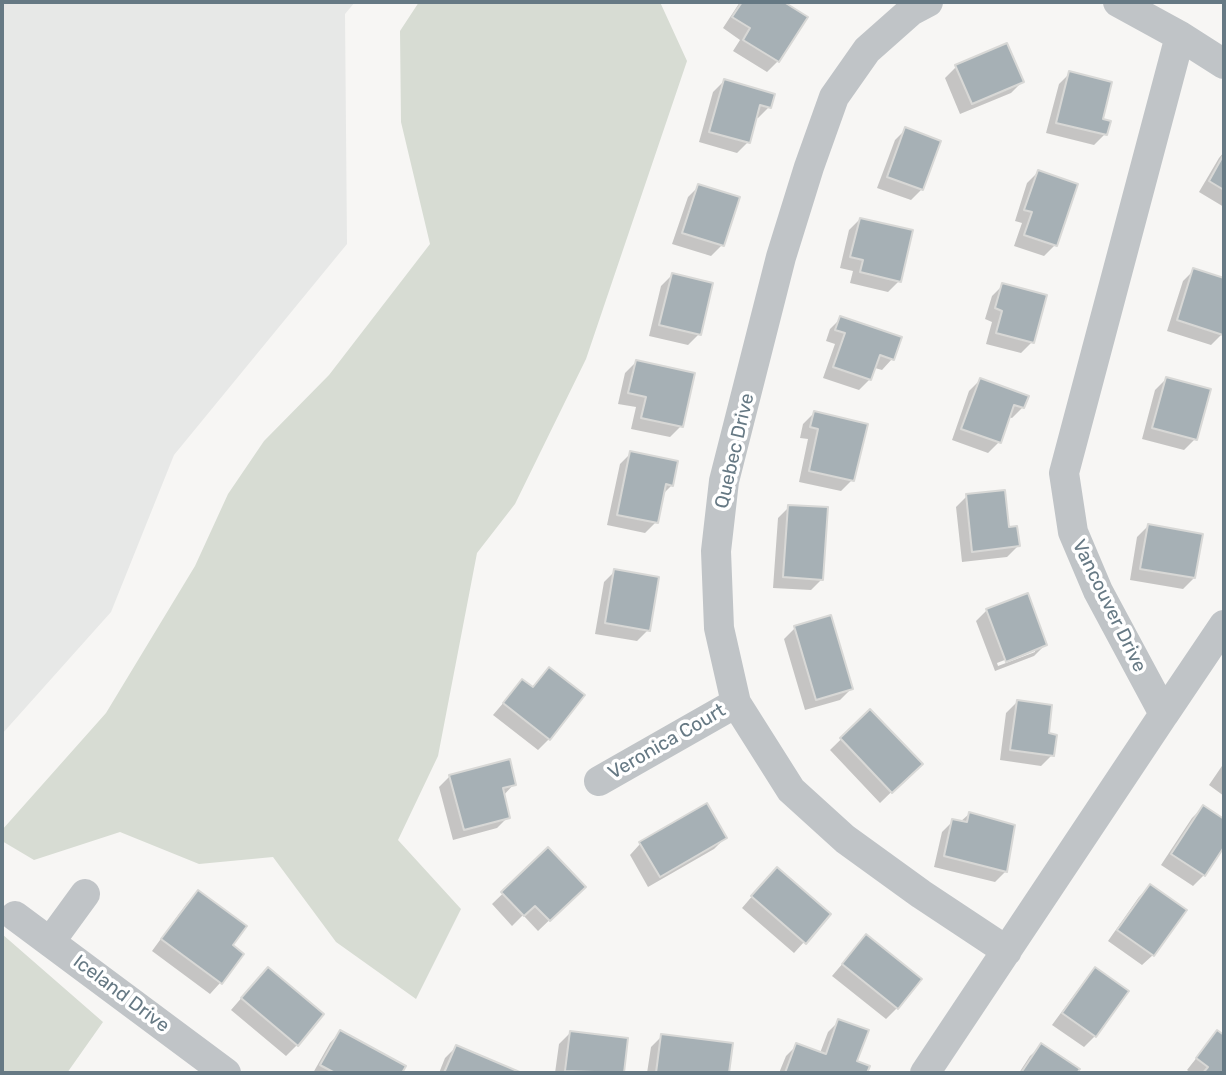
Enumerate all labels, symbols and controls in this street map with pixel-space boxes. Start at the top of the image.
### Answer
street label: Quebec Drive [711,391,759,511]
street label: Vancouver Drive [1067,536,1151,676]
street label: Veronica Court [604,699,730,785]
street label: Iceland Drive [68,950,174,1038]

